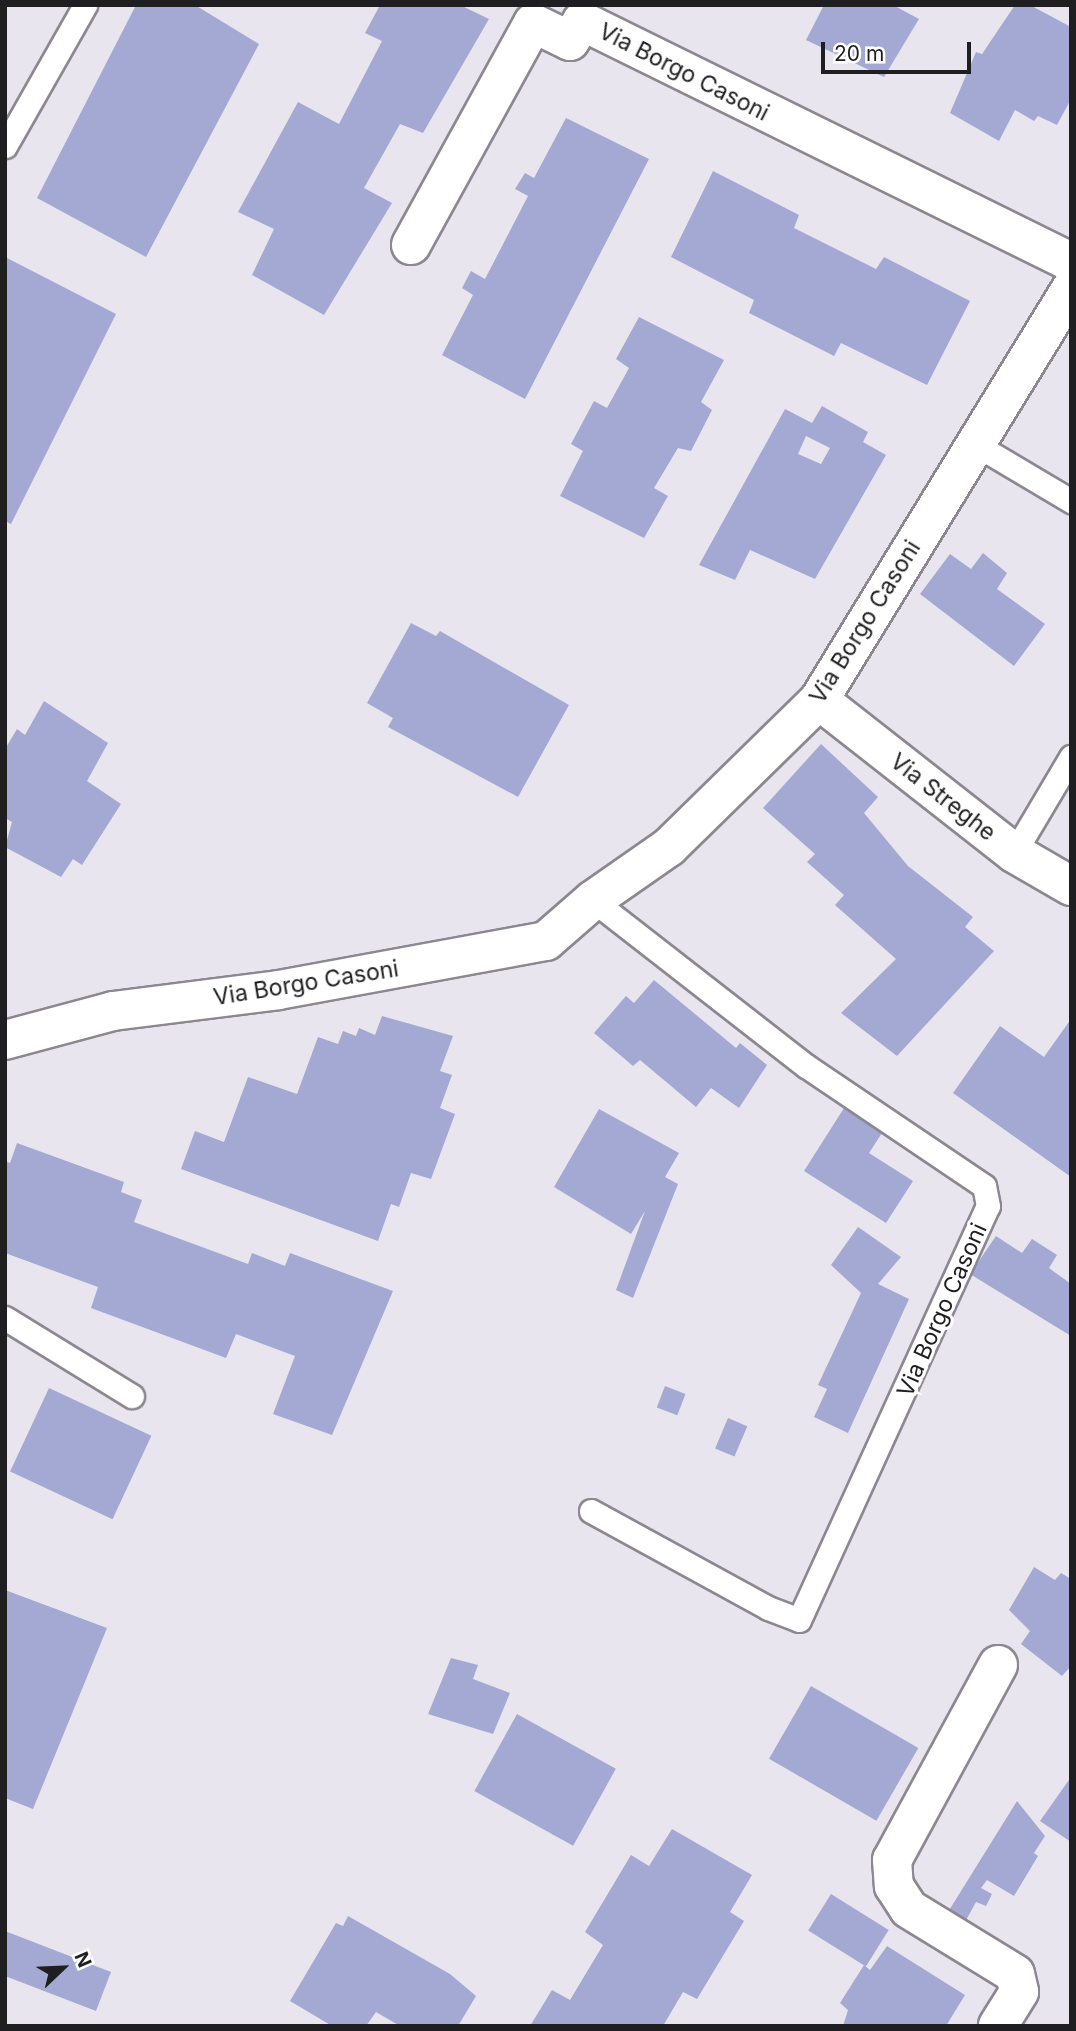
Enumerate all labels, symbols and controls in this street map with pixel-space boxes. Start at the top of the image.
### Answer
street label: Via Borgo Casoni [594,17,774,127]
scale bar [824,28,974,72]
text: 20 m [834,41,884,66]
street label: Via Borgo Casoni [804,535,926,709]
street label: Via Streghe [885,747,1001,847]
street label: Via Borgo Casoni [211,955,401,1011]
street label: Via Borgo Casoni [891,1219,993,1401]
north arrow [28,1933,98,2003]
text: N [69,1948,96,1971]

